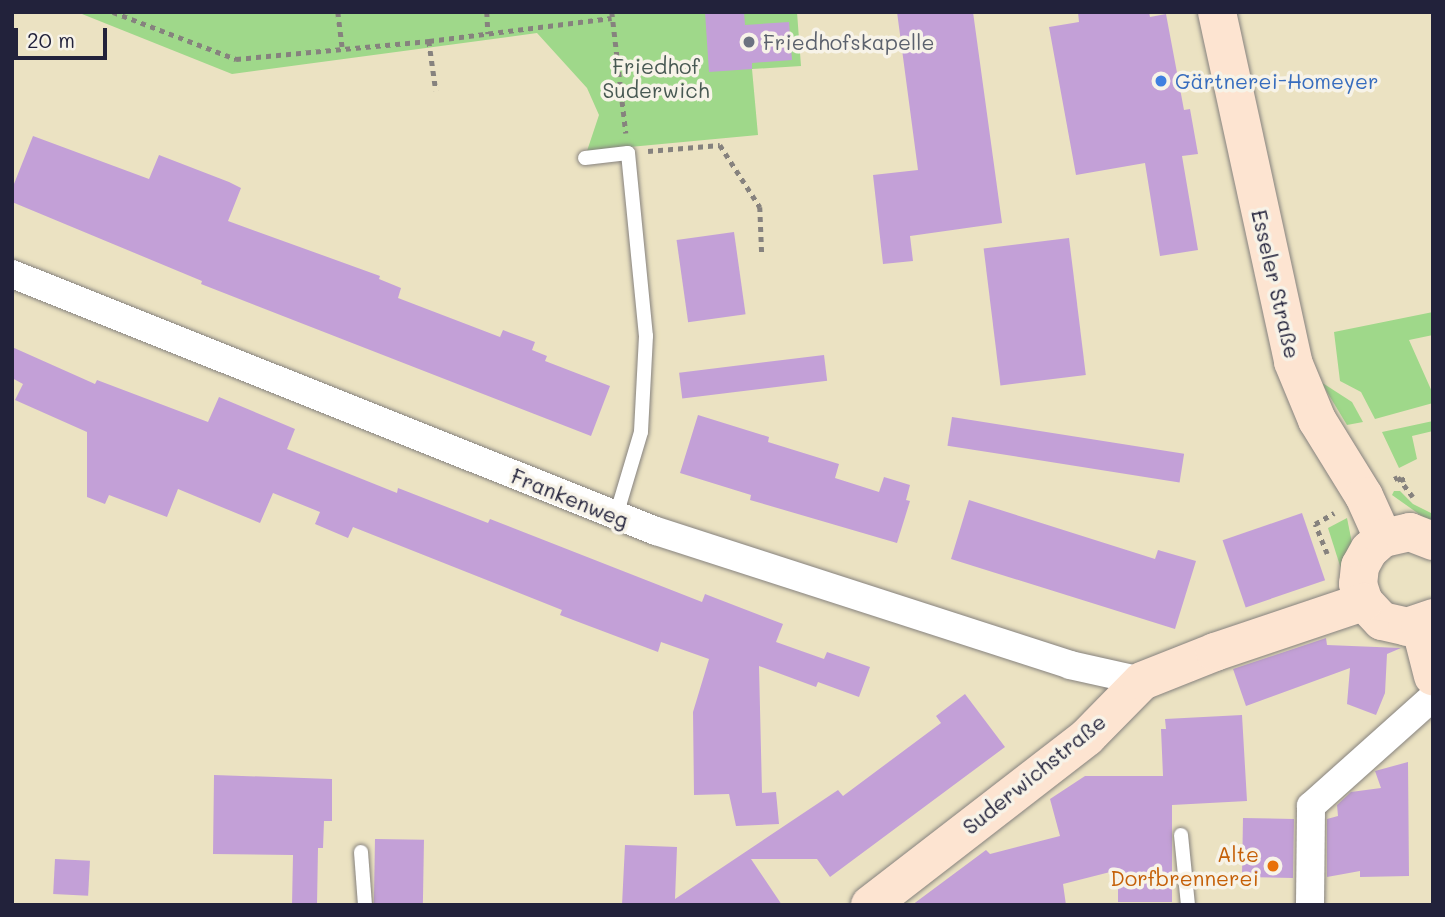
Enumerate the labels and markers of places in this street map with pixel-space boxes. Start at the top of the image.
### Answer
place label: Friedhofskapelle [763,29,934,55]
marker: Friedhofskapelle [741,34,757,50]
place label: Gärtnerei-Homeyer [1175,68,1379,94]
marker: Gärtnerei-Homeyer [1153,73,1169,89]
place label: Alte Dorfbrennerei [1110,841,1259,891]
marker: Alte Dorfbrennerei [1265,858,1281,874]

